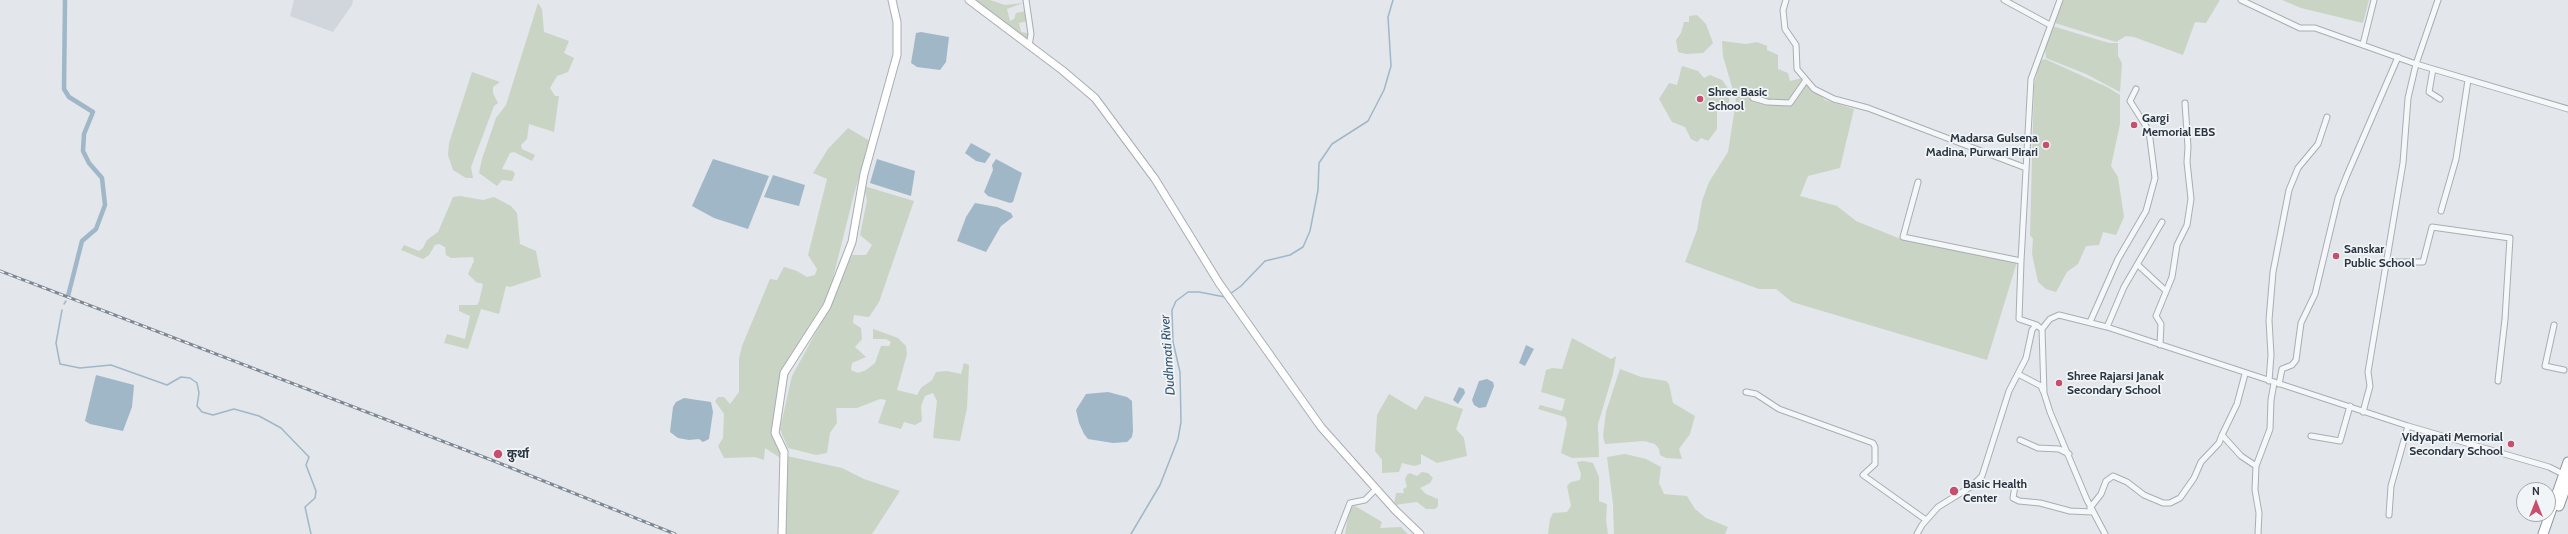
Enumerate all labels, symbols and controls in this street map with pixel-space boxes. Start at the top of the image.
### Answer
place label: Shree Basic School [1708,85,1767,113]
marker: Shree Basic School [1695,94,1705,104]
place label: Gargi Memorial EBS [2142,111,2215,139]
marker: Gargi Memorial EBS [2129,120,2139,130]
place label: Madarsa Gulsena Madina, Purwari Pirari [1926,131,2038,159]
marker: Madarsa Gulsena Madina, Purwari Pirari [2041,140,2051,150]
place label: Sanskar Public School [2344,242,2415,270]
marker: Sanskar Public School [2331,251,2341,261]
water label: Dudhmati River [1157,314,1179,396]
place label: Shree Rajarsi Janak Secondary School [2067,369,2164,397]
marker: Shree Rajarsi Janak Secondary School [2054,378,2064,388]
place label: Vidyapati Memorial Secondary School [2402,430,2503,458]
marker: Vidyapati Memorial Secondary School [2506,439,2516,449]
place label: कुर्था [507,447,529,461]
marker: कुर्था [492,448,504,460]
place label: Basic Health Center [1963,477,2027,505]
north arrow [2516,482,2556,522]
text: N [2532,484,2540,498]
marker: Basic Health Center [1948,485,1960,497]

